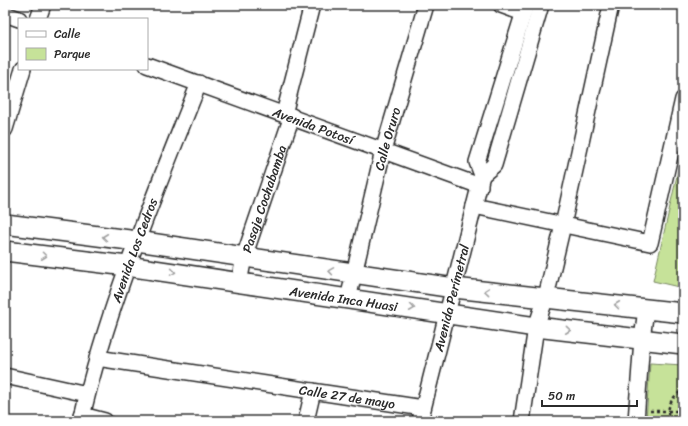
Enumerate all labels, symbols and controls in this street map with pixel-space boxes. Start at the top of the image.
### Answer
legend [18,18,148,70]
text: Calle [54,23,81,45]
text: Parque [54,43,91,65]
street label: Avenida Potosí [268,100,358,152]
street label: Calle Oruro [368,104,407,173]
street label: Pasaje Cochabamba [235,141,293,256]
street label: Avenida Los Cedros [104,194,165,307]
one-way arrow [102,233,108,242]
street label: Avenida Perímetral [427,242,476,355]
one-way arrow [41,251,47,260]
one-way arrow [328,267,334,275]
one-way arrow [170,268,176,276]
street label: Avenida Inca Huasi [287,279,400,318]
one-way arrow [484,287,490,296]
one-way arrow [613,301,620,310]
one-way arrow [409,303,415,312]
one-way arrow [565,326,571,335]
street label: Calle 27 de mayo [297,378,397,416]
scale bar [542,382,637,408]
text: 50 m [548,385,575,407]

